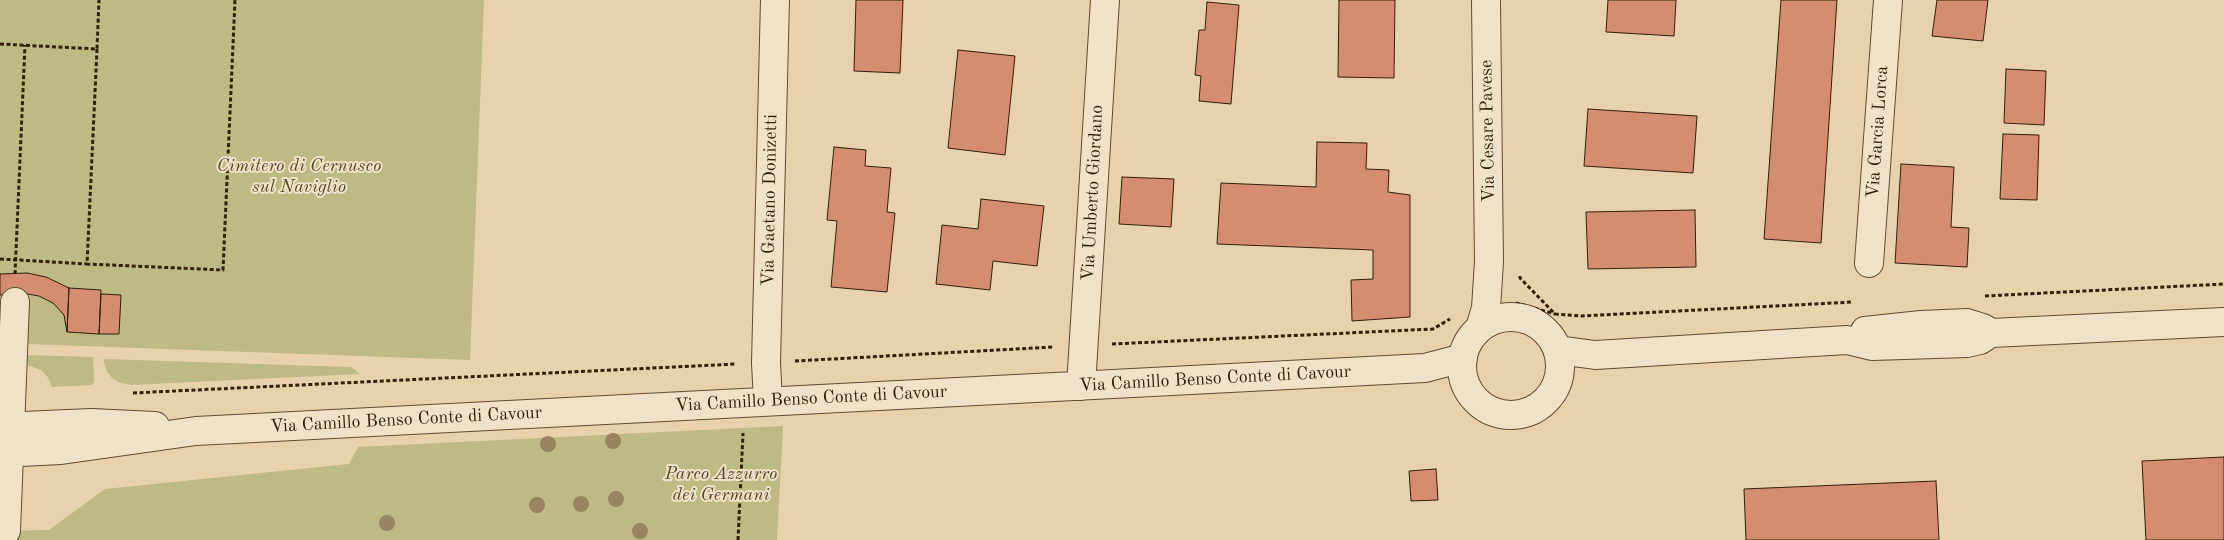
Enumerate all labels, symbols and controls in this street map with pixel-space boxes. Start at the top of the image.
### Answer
street label: Via Cesare Pavese [1476,60,1500,202]
street label: Via Garcia Lorca [1863,65,1893,199]
street label: Via Umberto Giordano [1078,104,1108,282]
street label: Via Gaetano Donizetti [758,114,782,286]
park label: Cimitero di Cernusco sul Naviglio [217,155,381,198]
street label: Via Camillo Benso Conte di Cavour [1078,361,1352,397]
street label: Via Camillo Benso Conte di Cavour [674,381,948,417]
street label: Via Camillo Benso Conte di Cavour [269,402,543,438]
park label: Parco Azzurro dei Germani [665,463,777,506]

